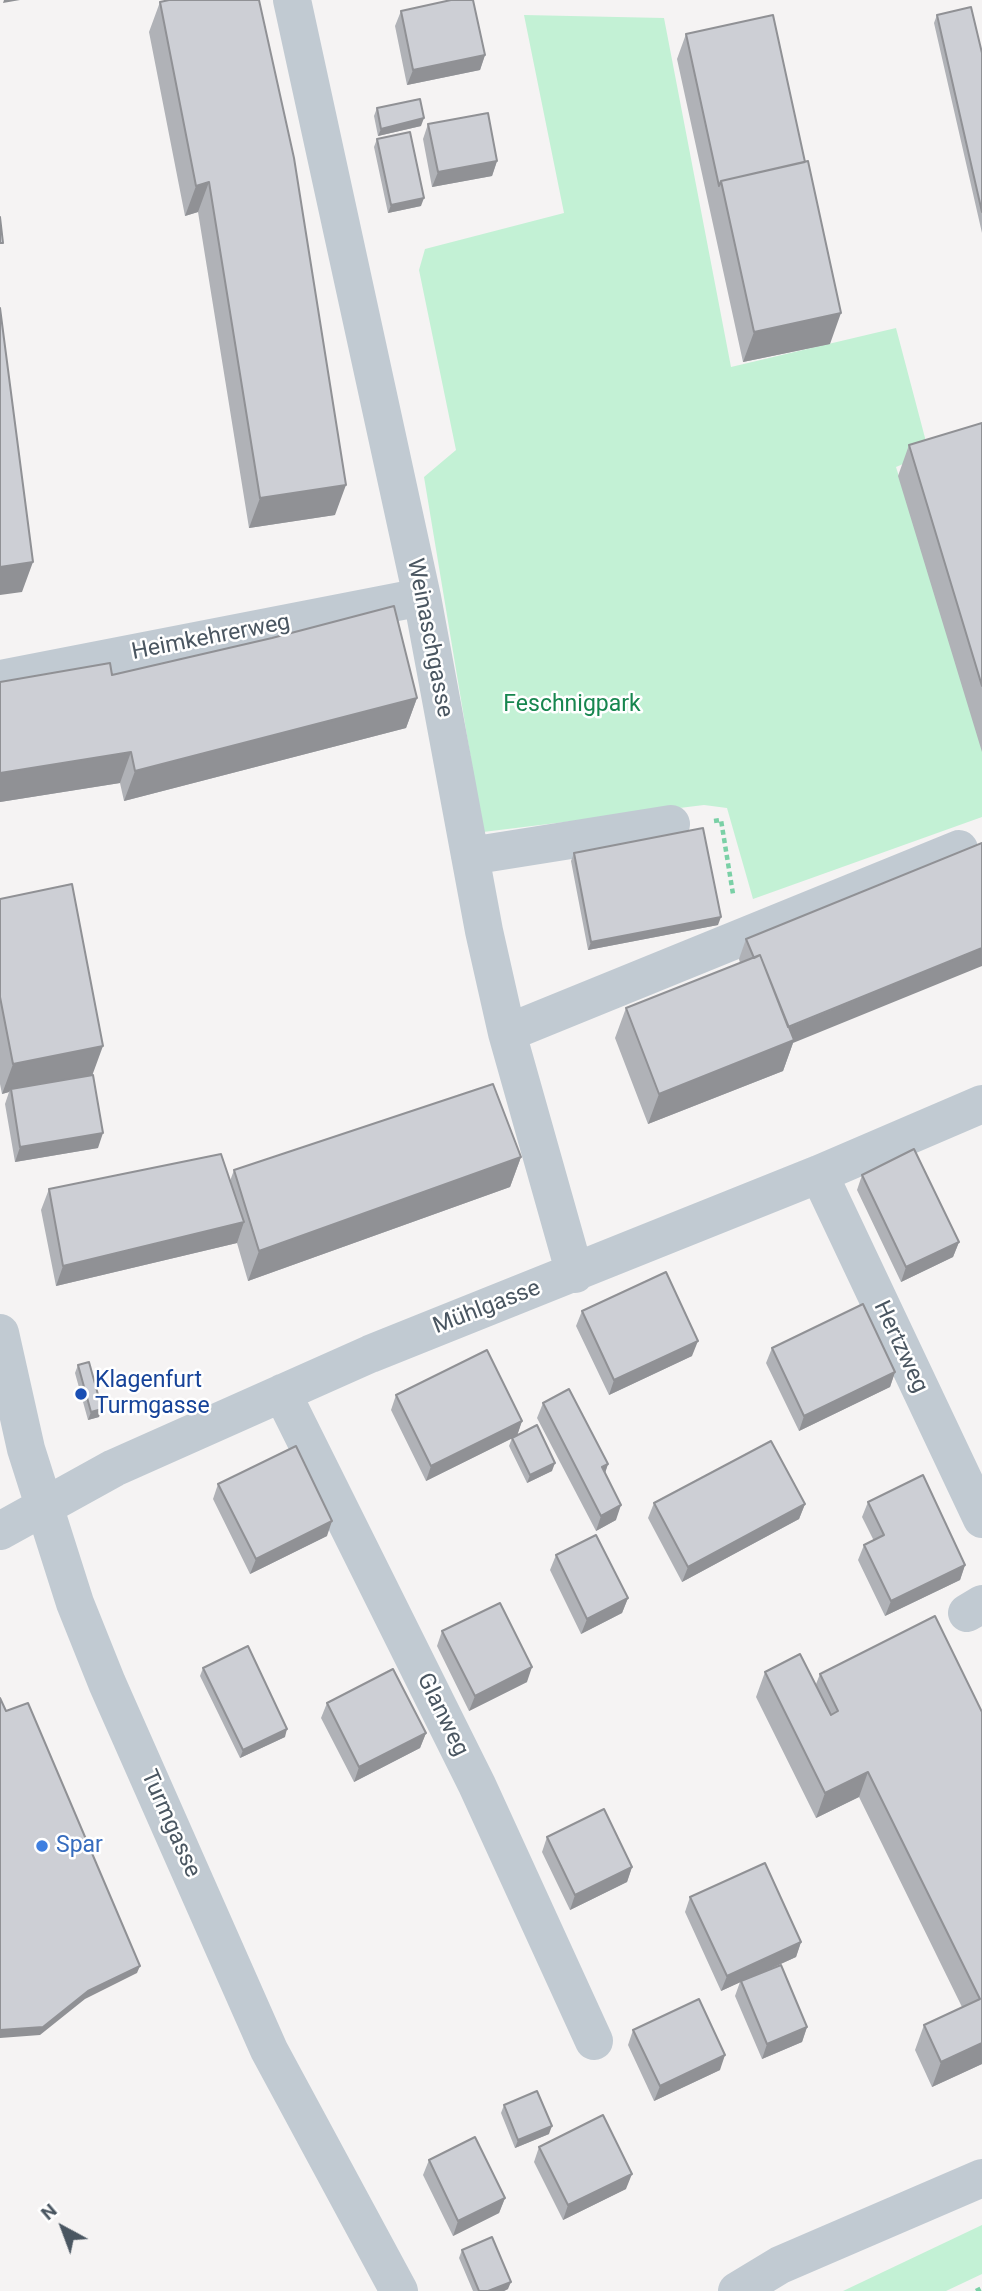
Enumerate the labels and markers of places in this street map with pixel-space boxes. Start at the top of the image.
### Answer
place label: Klagenfurt Turmgasse [95,1367,210,1421]
marker: Klagenfurt Turmgasse [73,1386,89,1402]
place label: Spar [56,1832,103,1860]
marker: Spar [34,1838,50,1854]

